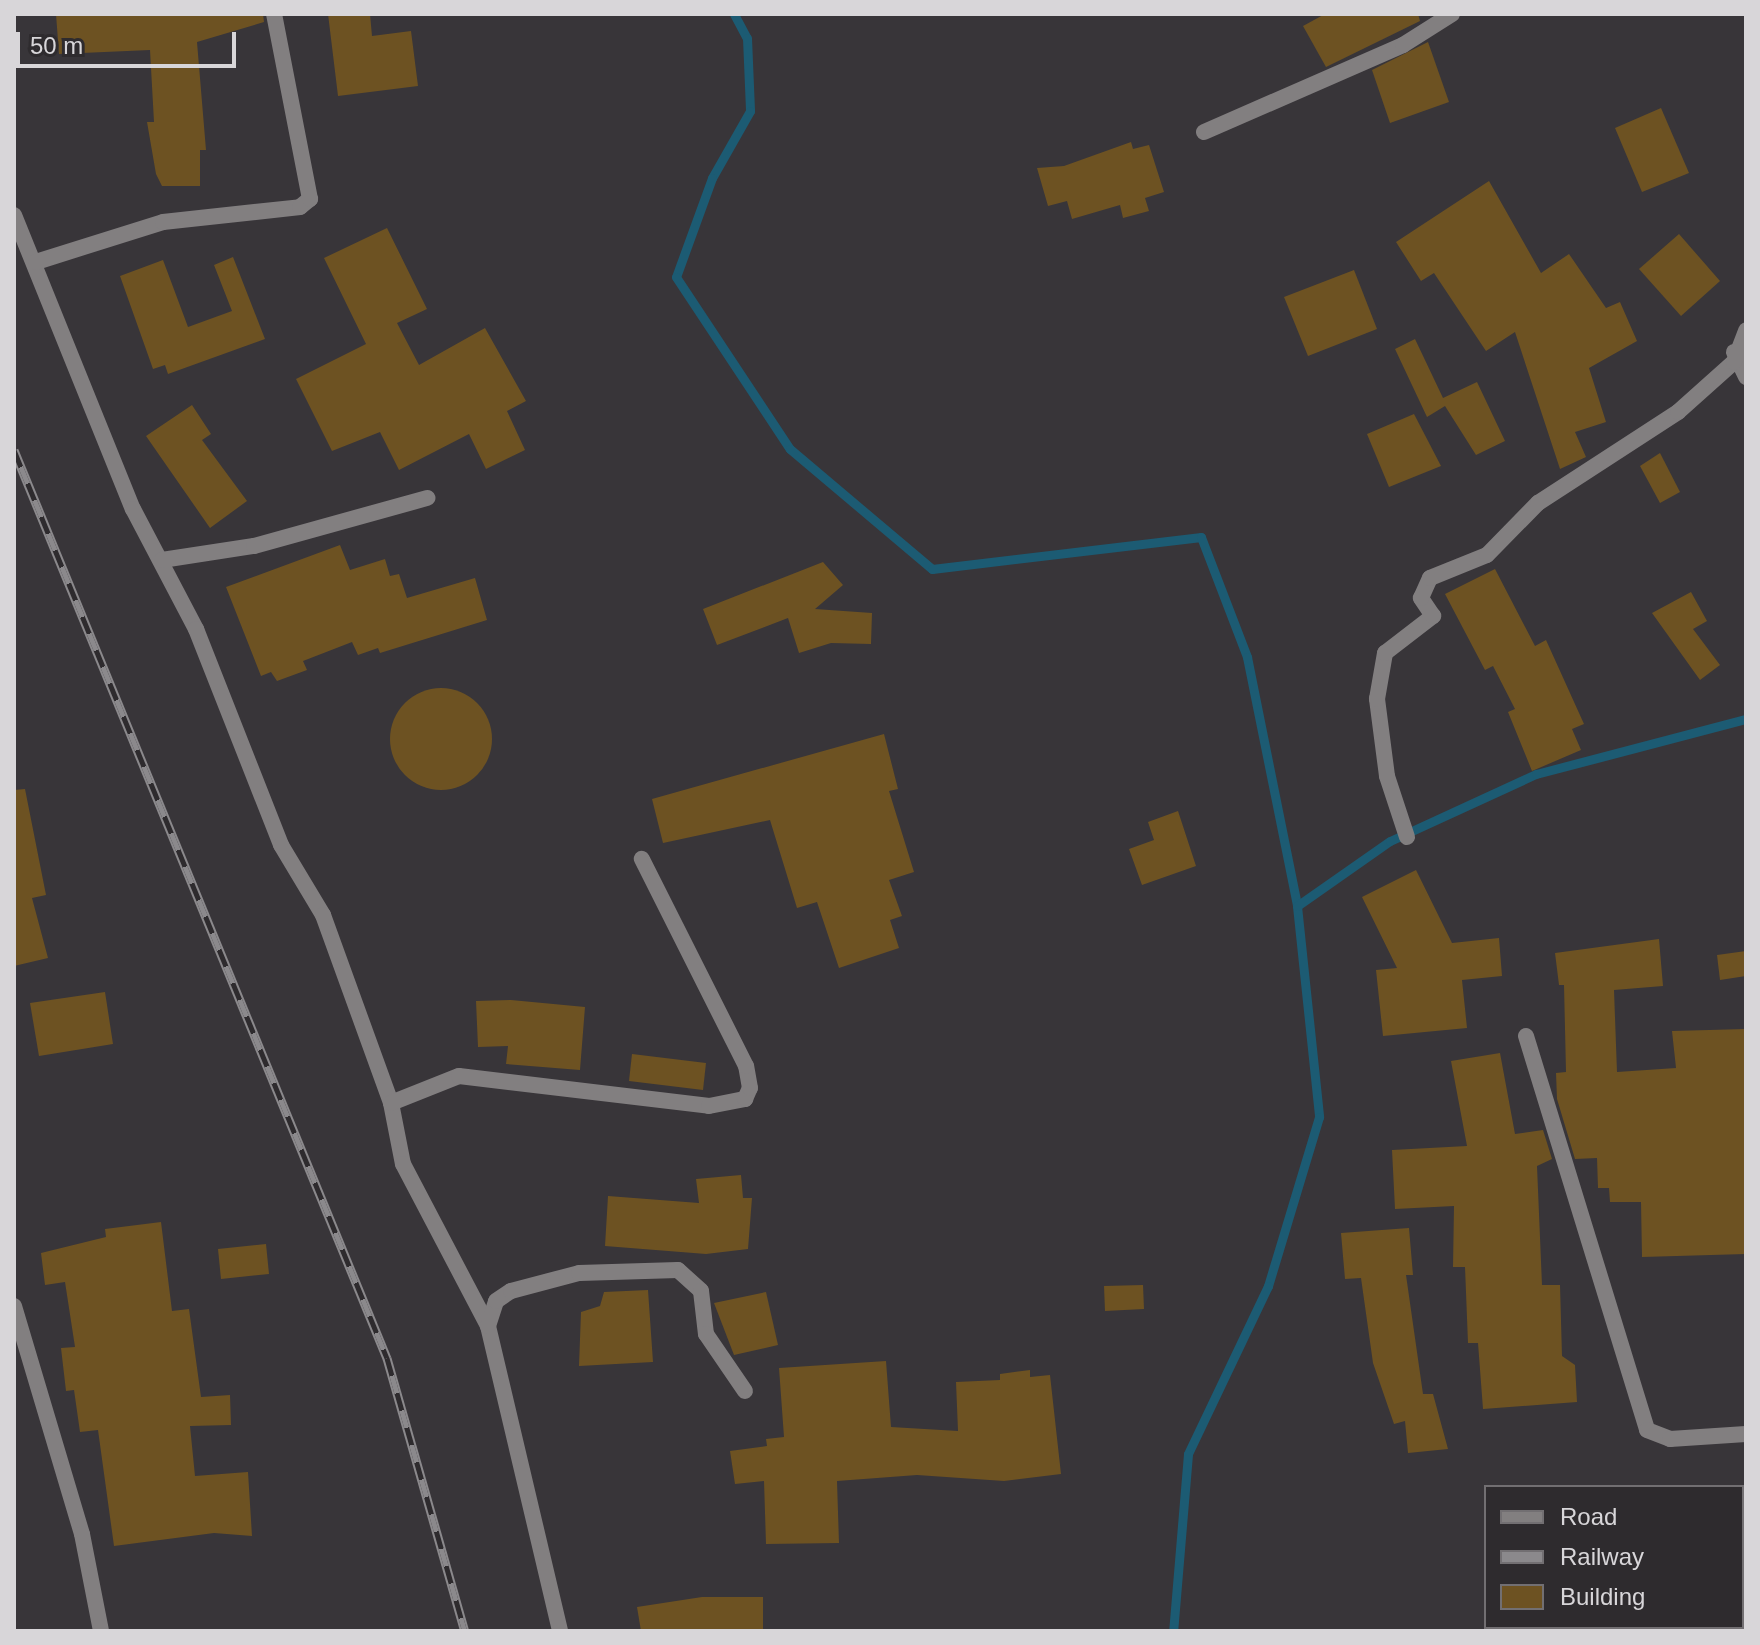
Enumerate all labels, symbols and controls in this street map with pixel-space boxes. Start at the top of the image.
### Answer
scale bar [20,16,240,66]
text: 50 m [30,32,83,59]
legend [1484,1485,1744,1629]
text: Road [1560,1503,1617,1530]
text: Railway [1560,1543,1644,1570]
text: Building [1560,1583,1645,1610]

